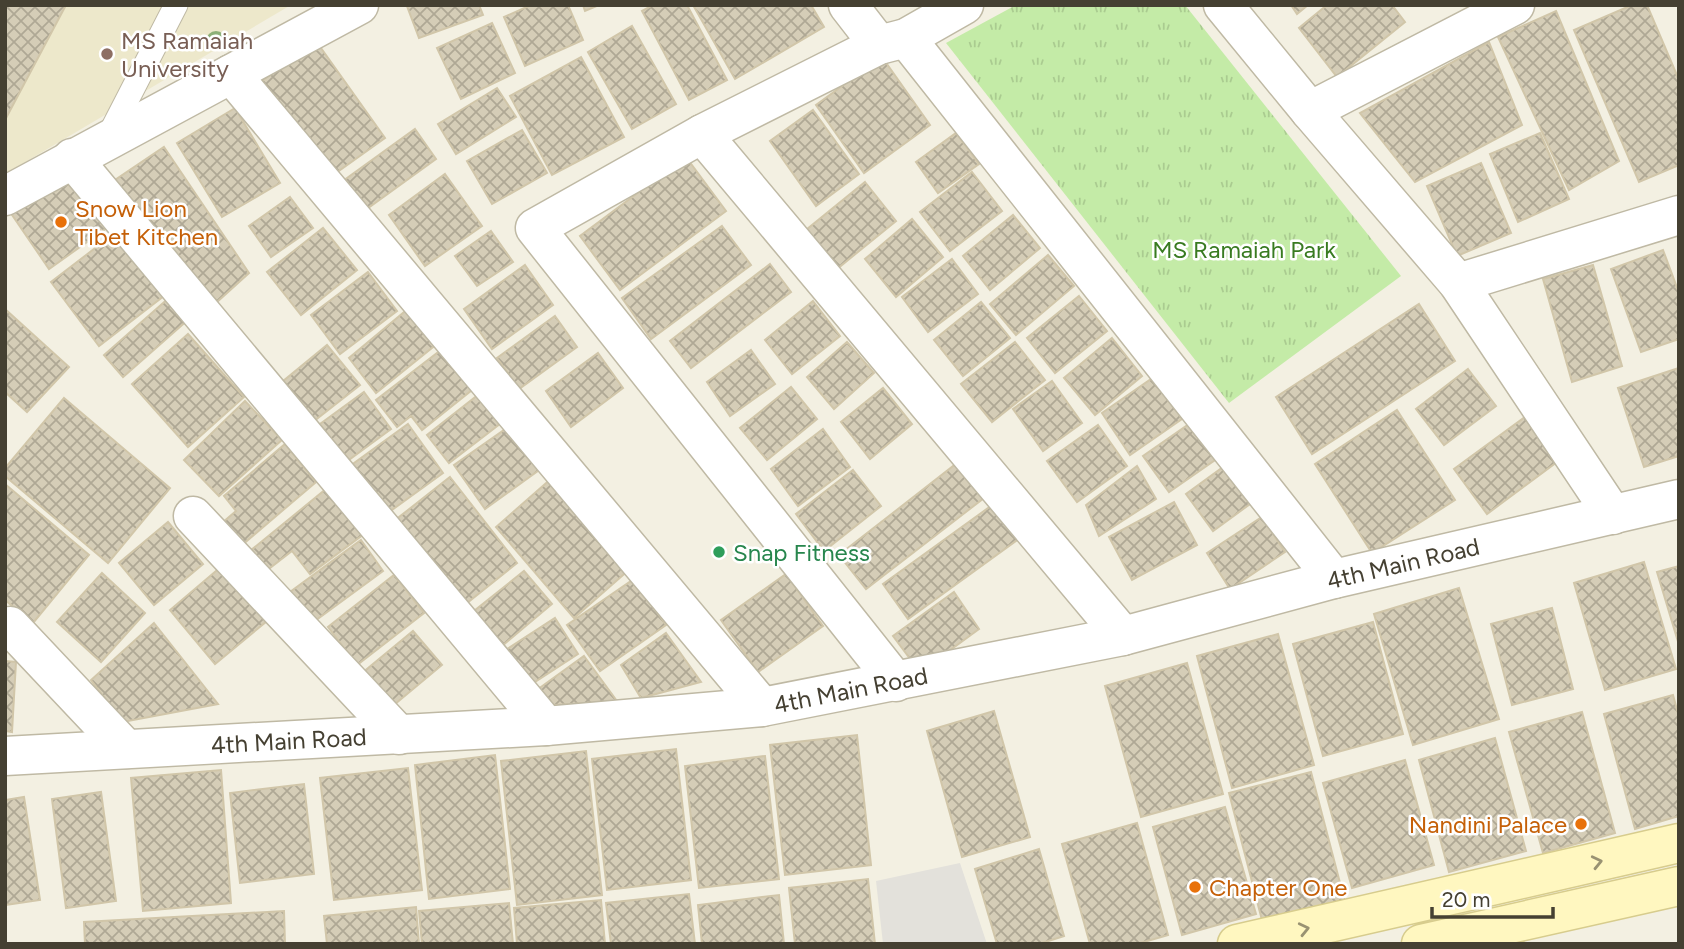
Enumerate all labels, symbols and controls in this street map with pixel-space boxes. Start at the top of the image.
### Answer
place label: MS Ramaiah University [121,26,253,83]
marker: MS Ramaiah University [99,46,115,62]
place label: Snow Lion Tibet Kitchen [75,194,218,251]
marker: Snow Lion Tibet Kitchen [53,214,69,230]
park label: MS Ramaiah Park [1152,235,1336,264]
street label: 4th Main Road [1324,531,1482,595]
place label: Snap Fitness [733,538,870,567]
marker: Snap Fitness [711,544,727,560]
street label: 4th Main Road [771,660,930,719]
street label: 4th Main Road [210,721,367,759]
place label: Nandini Palace [1409,810,1567,839]
marker: Nandini Palace [1573,816,1589,832]
one-way arrow [1591,856,1603,870]
place label: Chapter One [1209,873,1347,902]
scale bar [1432,876,1553,920]
marker: Chapter One [1187,879,1203,895]
text: 20 m [1442,887,1490,912]
one-way arrow [1298,922,1310,937]

